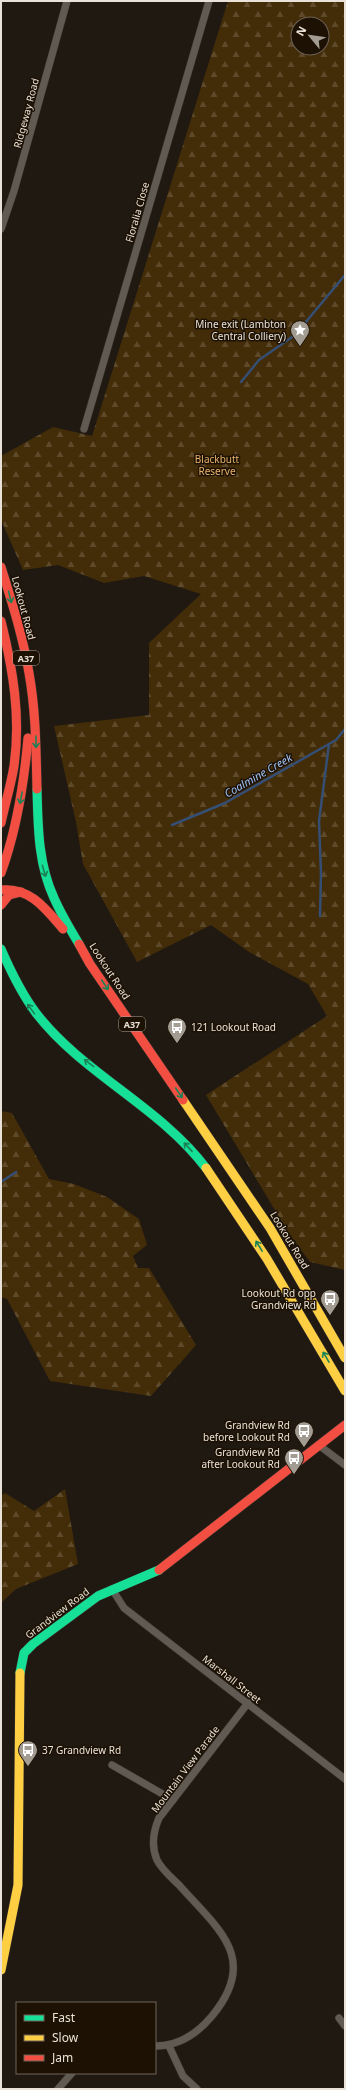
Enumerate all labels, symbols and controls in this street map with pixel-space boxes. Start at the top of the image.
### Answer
north arrow [290,16,330,56]
text: N [292,23,310,38]
street label: Ridgeway Road [10,77,42,149]
street label: Floralia Close [122,180,152,244]
place label: Mine exit (Lambton Central Colliery) [195,317,286,343]
place icon: Mine exit (Lambton Central Colliery) [289,319,311,347]
park label: Blackbutt Reserve [195,452,240,478]
street label: Lookout Road [9,575,39,641]
one-way arrow [7,590,15,603]
road number: A37 [13,651,39,665]
one-way arrow [33,735,40,748]
water label: Coalmine Creek [221,749,295,800]
one-way arrow [17,791,25,804]
one-way arrow [41,865,49,878]
street label: Lookout Road [86,940,134,1002]
one-way arrow [101,980,109,991]
one-way arrow [27,1003,36,1014]
bus stop icon: 121 Lookout Road [166,1016,188,1044]
road number: A37 [119,1017,145,1031]
place label: 121 Lookout Road [191,1020,276,1034]
one-way arrow [84,1059,95,1067]
one-way arrow [175,1087,183,1098]
one-way arrow [184,1142,193,1152]
street label: Lookout Road [267,1208,313,1272]
one-way arrow [254,1240,262,1252]
place label: Lookout Rd opp Grandview Rd [242,1286,316,1312]
bus stop icon: Lookout Rd opp Grandview Rd [319,1288,341,1316]
one-way arrow [321,1351,329,1363]
place label: Grandview Rd before Lookout Rd [203,1418,290,1444]
bus stop icon: Grandview Rd before Lookout Rd [293,1420,315,1448]
place label: Grandview Rd after Lookout Rd [201,1445,280,1471]
bus stop icon: Grandview Rd after Lookout Rd [283,1447,305,1475]
street label: Grandview Road [22,1584,92,1642]
street label: Marshall Street [200,1652,265,1707]
street label: Mountain View Parade [148,1722,223,1815]
bus stop icon: 37 Grandview Rd [17,1739,39,1767]
place label: 37 Grandview Rd [42,1743,121,1757]
legend [16,2002,156,2074]
text: Fast [52,2009,76,2026]
text: Slow [52,2029,79,2046]
text: Jam [51,2049,73,2066]

